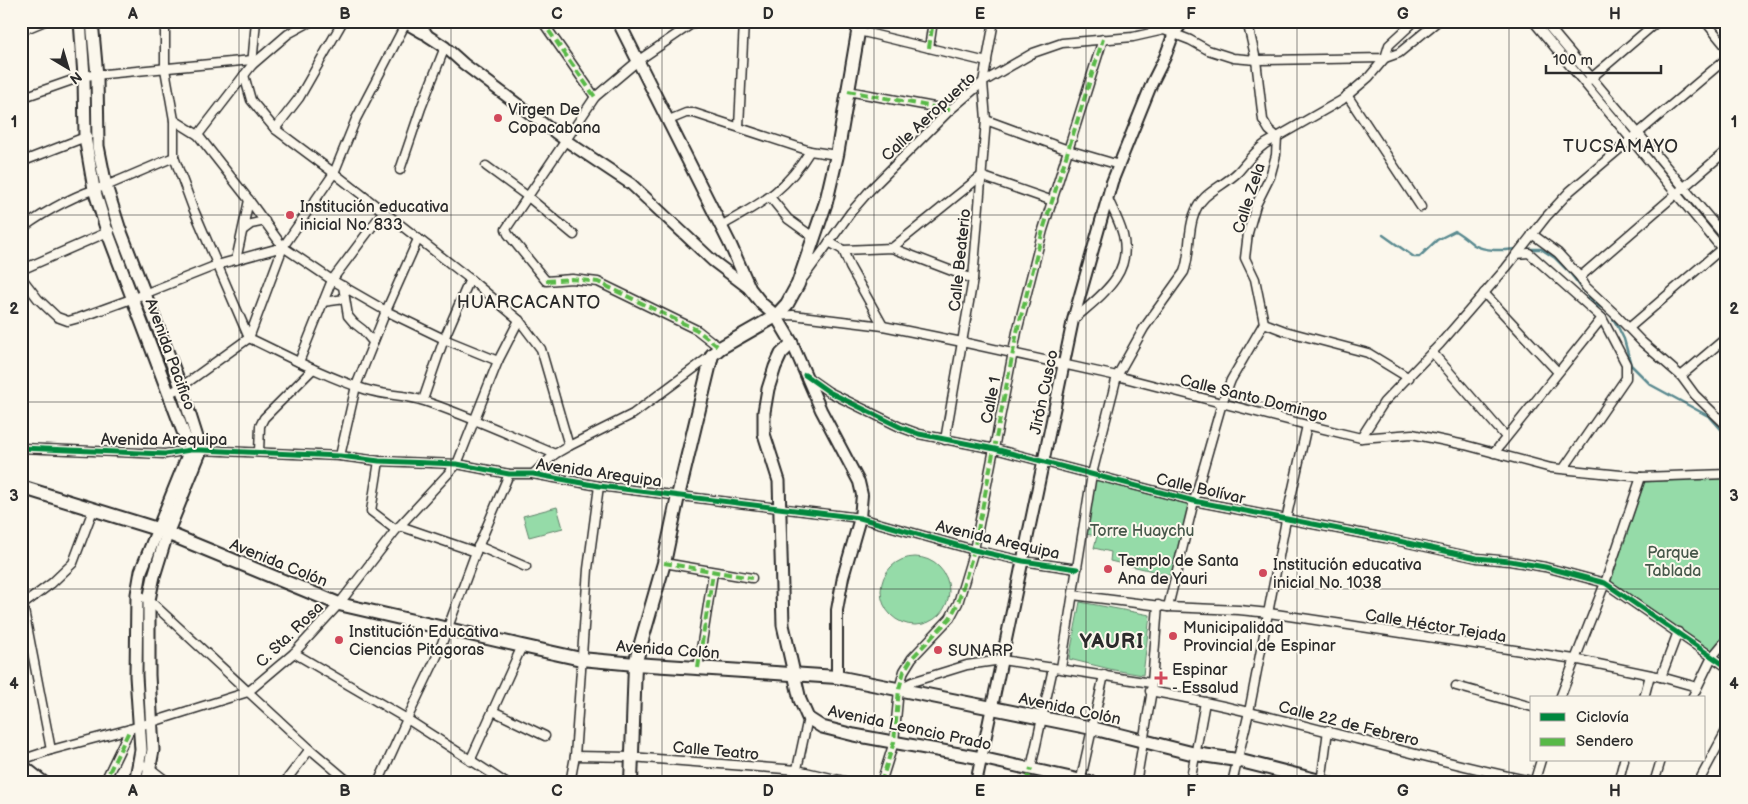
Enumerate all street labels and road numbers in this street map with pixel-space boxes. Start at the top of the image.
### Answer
street label: Calle Aeropuerto [878,69,980,166]
street label: Calle Zela [1229,161,1270,236]
street label: Calle Beaterio [946,208,975,313]
street label: Avenida Pacifico [141,296,199,413]
street label: Jirón Cusco [1026,348,1063,436]
street label: Calle Santo Domingo [1178,371,1329,426]
street label: Calle 1 [978,375,1005,425]
street label: Avenida Arequipa [101,431,227,450]
street label: Avenida Arequipa [535,455,663,492]
street label: Calle Bolívar [1154,470,1247,509]
street label: Avenida Arequipa [934,517,1062,564]
street label: Avenida Colón [227,535,330,592]
street label: C. Sta. Rosa [252,598,328,672]
street label: Calle Héctor Tejada [1364,606,1508,647]
street label: Avenida Colón [615,637,720,664]
street label: Avenida Colón [1017,689,1122,730]
street label: Calle 22 de Febrero [1276,698,1421,751]
street label: Avenida Leoncio Prado [826,702,993,755]
street label: Calle Teatro [672,738,760,765]

